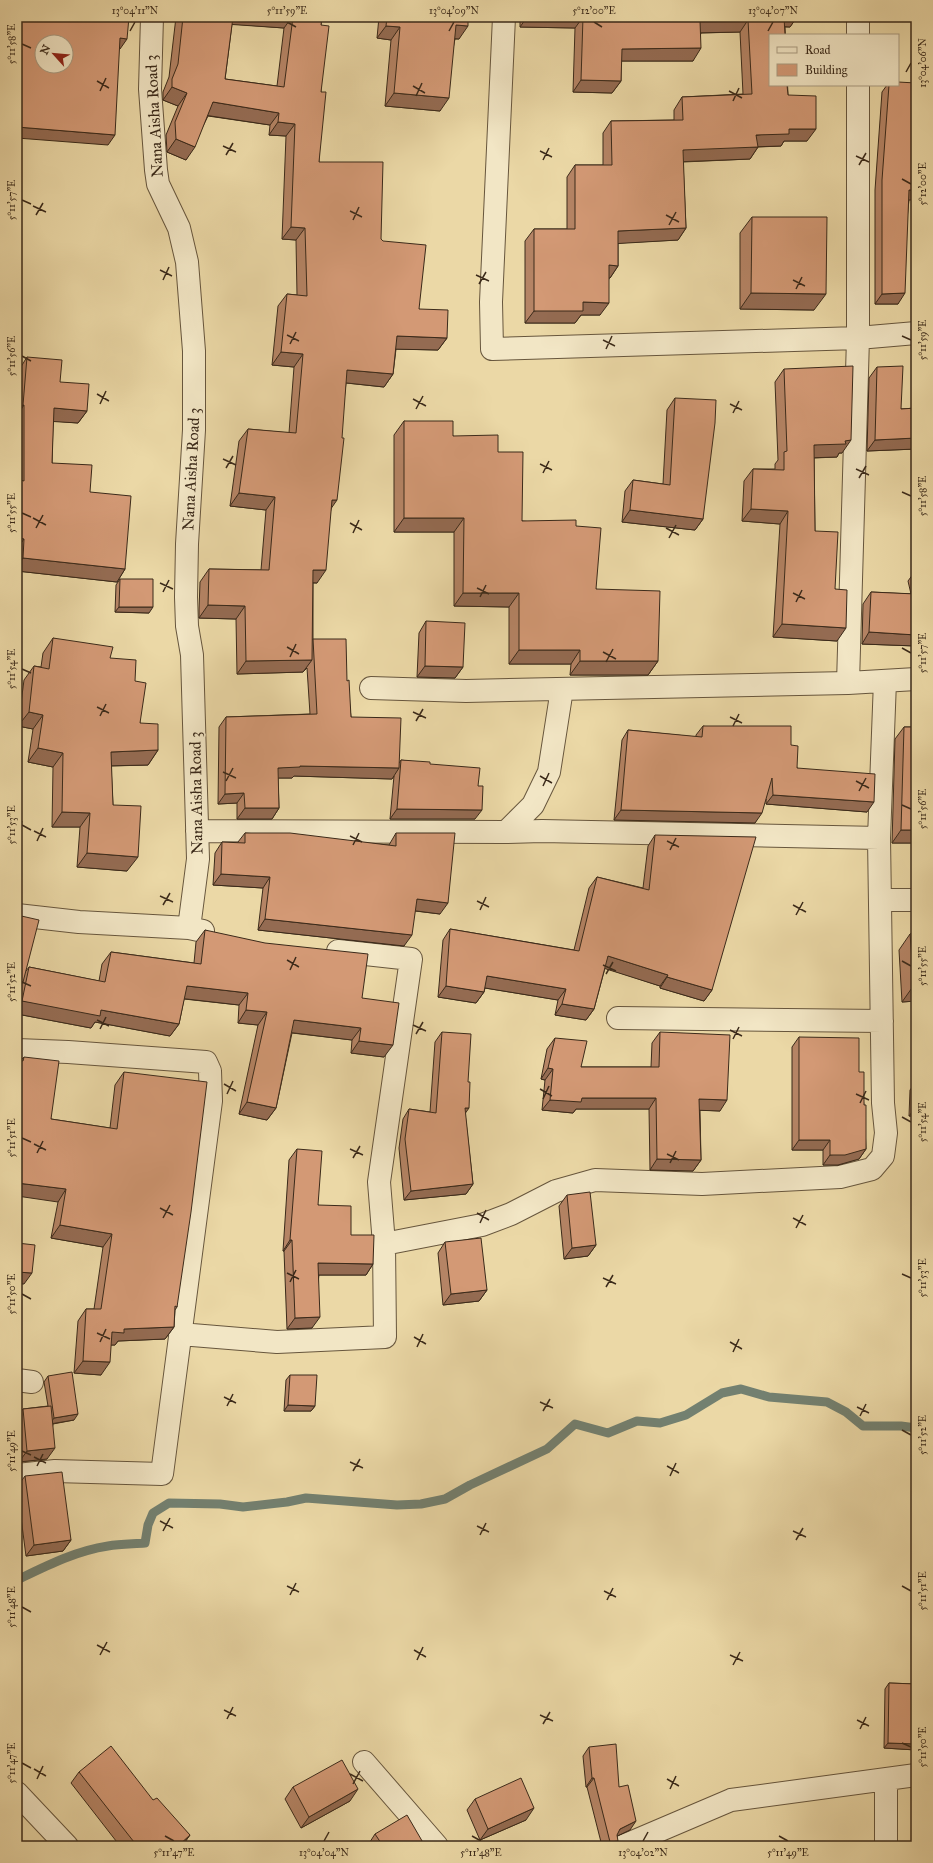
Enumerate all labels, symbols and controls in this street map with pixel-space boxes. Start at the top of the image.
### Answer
text: 13°04'11"N [112,5,159,17]
text: 5°11'59"E [267,5,307,17]
text: 13°04'09"N [429,5,479,17]
text: 5°12'00"E [572,5,616,17]
text: 13°04'07"N [748,5,798,17]
text: 5°11'58"E [6,24,18,64]
north arrow [34,34,74,74]
legend [769,34,899,86]
text: 13°04'06"N [917,38,929,88]
text: N [38,42,54,57]
text: Road [805,43,831,57]
street label: Nana Aisha Road 3 [141,54,167,178]
text: Building [805,63,848,78]
text: 5°12'00"E [917,162,929,206]
text: 5°11'57"E [6,180,18,220]
text: 5°11'59"E [917,320,929,360]
text: 5°11'56"E [6,336,18,376]
street label: Nana Aisha Road 3 [178,407,204,531]
text: 5°11'58"E [917,476,929,516]
text: 5°11'55"E [6,493,18,533]
text: 5°11'57"E [917,633,929,673]
text: 5°11'54"E [6,649,18,689]
street label: Nana Aisha Road 3 [185,731,207,855]
text: 5°11'56"E [917,789,929,829]
text: 5°11'53"E [6,805,18,845]
text: 5°11'55"E [917,946,929,986]
text: 5°11'52"E [6,962,18,1002]
text: 5°11'54"E [917,1102,929,1142]
text: 5°11'51"E [6,1118,18,1158]
text: 5°11'53"E [917,1258,929,1298]
text: 5°11'50"E [6,1274,18,1314]
text: 5°11'52"E [917,1415,929,1455]
text: 5°11'49"E [6,1430,18,1472]
text: 5°11'51"E [917,1571,929,1611]
text: 5°11'48"E [6,1586,18,1628]
text: 5°11'50"E [917,1727,929,1767]
text: 5°11'47"E [6,1743,18,1783]
text: 5°11'47"E [154,1847,194,1859]
text: 13°04'04"N [299,1847,350,1859]
text: 5°11'48"E [460,1847,502,1859]
text: 13°04'02"N [618,1847,668,1859]
text: 5°11'49"E [767,1847,809,1859]

